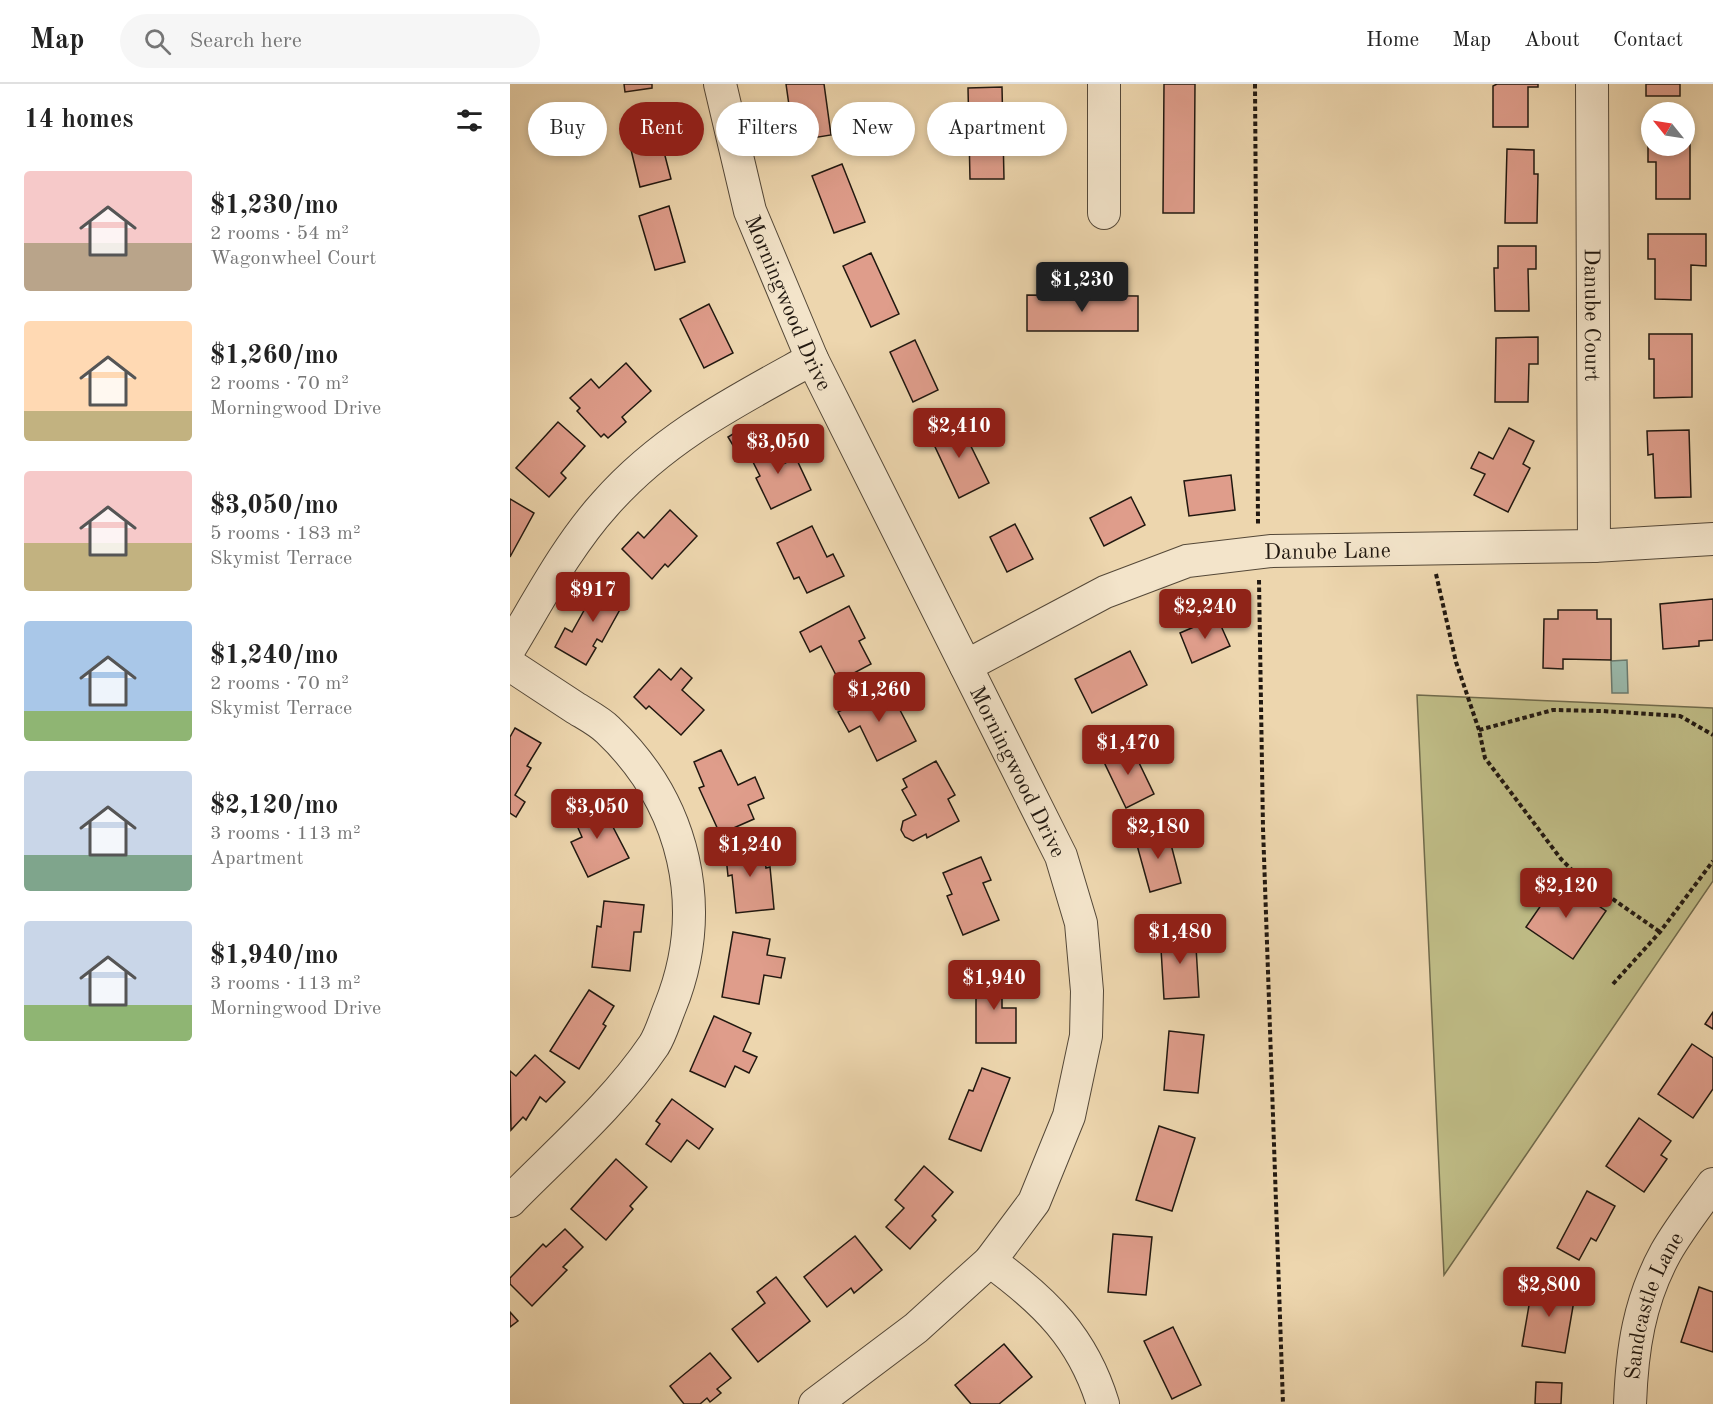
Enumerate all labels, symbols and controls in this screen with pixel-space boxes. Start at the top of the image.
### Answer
search box [120,14,540,68]
icon: search [141,25,174,58]
text: Map [30,27,84,55]
text: Search here [189,30,302,52]
text: Home [1366,30,1419,51]
text: Map [1452,30,1491,51]
text: About [1524,30,1580,51]
text: Contact [1613,30,1683,51]
chip: Buy [528,102,607,156]
chip: Rent [619,102,704,156]
chip: Filters [716,102,819,156]
chip: New [831,102,915,156]
chip: Apartment [927,102,1067,156]
north arrow [1641,102,1695,156]
map controls [1641,102,1695,156]
icon: filters [453,104,486,137]
text: 14 homes [24,107,133,133]
text: $1,230/mo [210,193,338,219]
icon: home [72,195,144,267]
street label: Morningwood Drive [740,212,835,395]
text: 2 rooms · 54 m² [210,224,349,244]
street label: Danube Court [1580,248,1602,382]
text: Wagonwheel Court [210,249,376,269]
pin: $1,230 [1033,262,1131,313]
text: $1,230 [1050,271,1114,291]
text: $1,260/mo [210,343,338,369]
icon: home [72,345,144,417]
text: 2 rooms · 70 m² [210,374,349,394]
text: Morningwood Drive [210,399,381,419]
pin: $2,410 [910,408,1008,459]
text: $2,410 [927,417,991,437]
pin: $3,050 [729,424,827,475]
text: $3,050 [746,433,810,453]
text: $3,050/mo [210,493,338,519]
icon: home [72,495,144,567]
text: 5 rooms · 183 m² [210,524,360,544]
street label: Danube Lane [1264,540,1391,564]
text: Skymist Terrace [210,549,352,569]
pin: $917 [557,572,629,623]
text: $917 [570,581,616,601]
pin: $2,240 [1156,589,1254,640]
text: $2,240 [1173,598,1237,618]
text: $1,240/mo [210,643,338,669]
icon: home [72,645,144,717]
pin: $1,260 [830,672,928,723]
text: 2 rooms · 70 m² [210,674,349,694]
text: $1,260 [847,681,911,701]
street label: Morningwood Drive [965,683,1069,861]
text: Skymist Terrace [210,699,352,719]
pin: $1,470 [1079,725,1177,776]
text: $1,470 [1096,734,1160,754]
pin: $3,050 [548,789,646,840]
text: $2,120/mo [210,793,338,819]
icon: home [72,795,144,867]
text: $3,050 [565,798,629,818]
pin: $2,180 [1109,809,1207,860]
text: $2,180 [1126,818,1190,838]
text: 3 rooms · 113 m² [210,824,360,844]
pin: $1,240 [701,827,799,878]
text: $1,240 [718,836,782,856]
text: Apartment [210,849,304,869]
pin: $2,120 [1517,868,1615,919]
text: $2,120 [1534,877,1598,897]
pin: $1,480 [1131,914,1229,965]
text: $1,480 [1148,923,1212,943]
text: $1,940/mo [210,943,338,969]
icon: home [72,945,144,1017]
pin: $1,940 [945,960,1043,1011]
text: $1,940 [962,969,1026,989]
text: 3 rooms · 113 m² [210,974,360,994]
text: Morningwood Drive [210,999,381,1019]
street label: Sandcastle Lane [1622,1228,1688,1381]
pin: $2,800 [1500,1267,1598,1318]
text: $2,800 [1517,1276,1581,1296]

